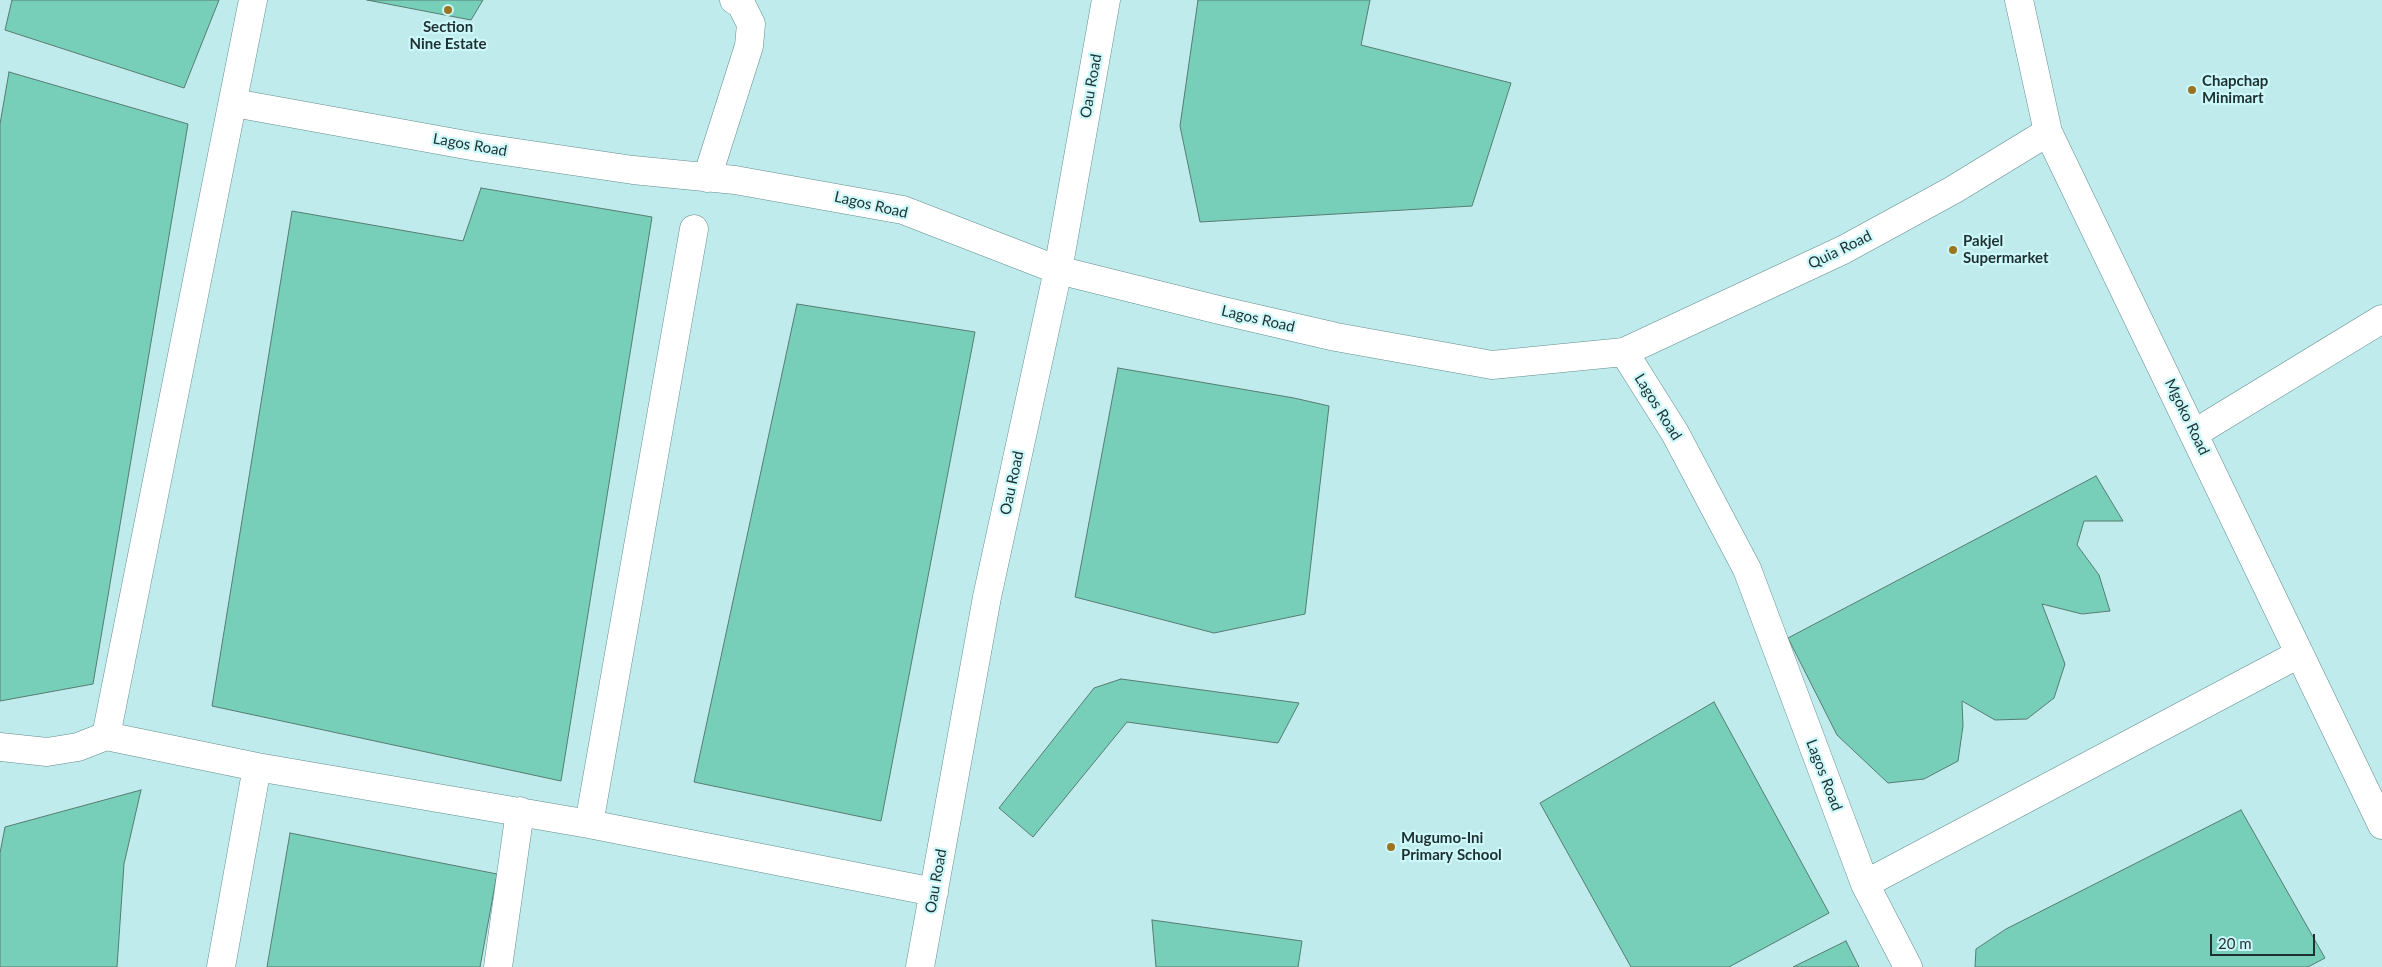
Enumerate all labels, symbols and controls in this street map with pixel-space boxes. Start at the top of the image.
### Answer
marker: Section Nine Estate [442,4,454,16]
place label: Section Nine Estate [409,18,487,53]
street label: Oau Road [1077,53,1105,119]
place label: Chapchap Minimart [2202,72,2268,107]
marker: Chapchap Minimart [2186,84,2198,96]
street label: Lagos Road [432,130,508,160]
street label: Lagos Road [832,188,910,222]
street label: Quia Road [1805,227,1875,273]
place label: Pakjel Supermarket [1963,232,2049,267]
marker: Pakjel Supermarket [1947,244,1959,256]
street label: Lagos Road [1219,302,1297,336]
street label: Lagos Road [1631,370,1685,444]
street label: Mgoko Road [2161,376,2213,458]
street label: Oau Road [996,449,1028,517]
street label: Lagos Road [1802,737,1846,813]
place label: Mugumo-Ini Primary School [1401,829,1502,864]
marker: Mugumo-Ini Primary School [1385,841,1397,853]
street label: Oau Road [922,848,950,914]
scale bar [2212,924,2317,956]
text: 20 m [2218,934,2252,952]

